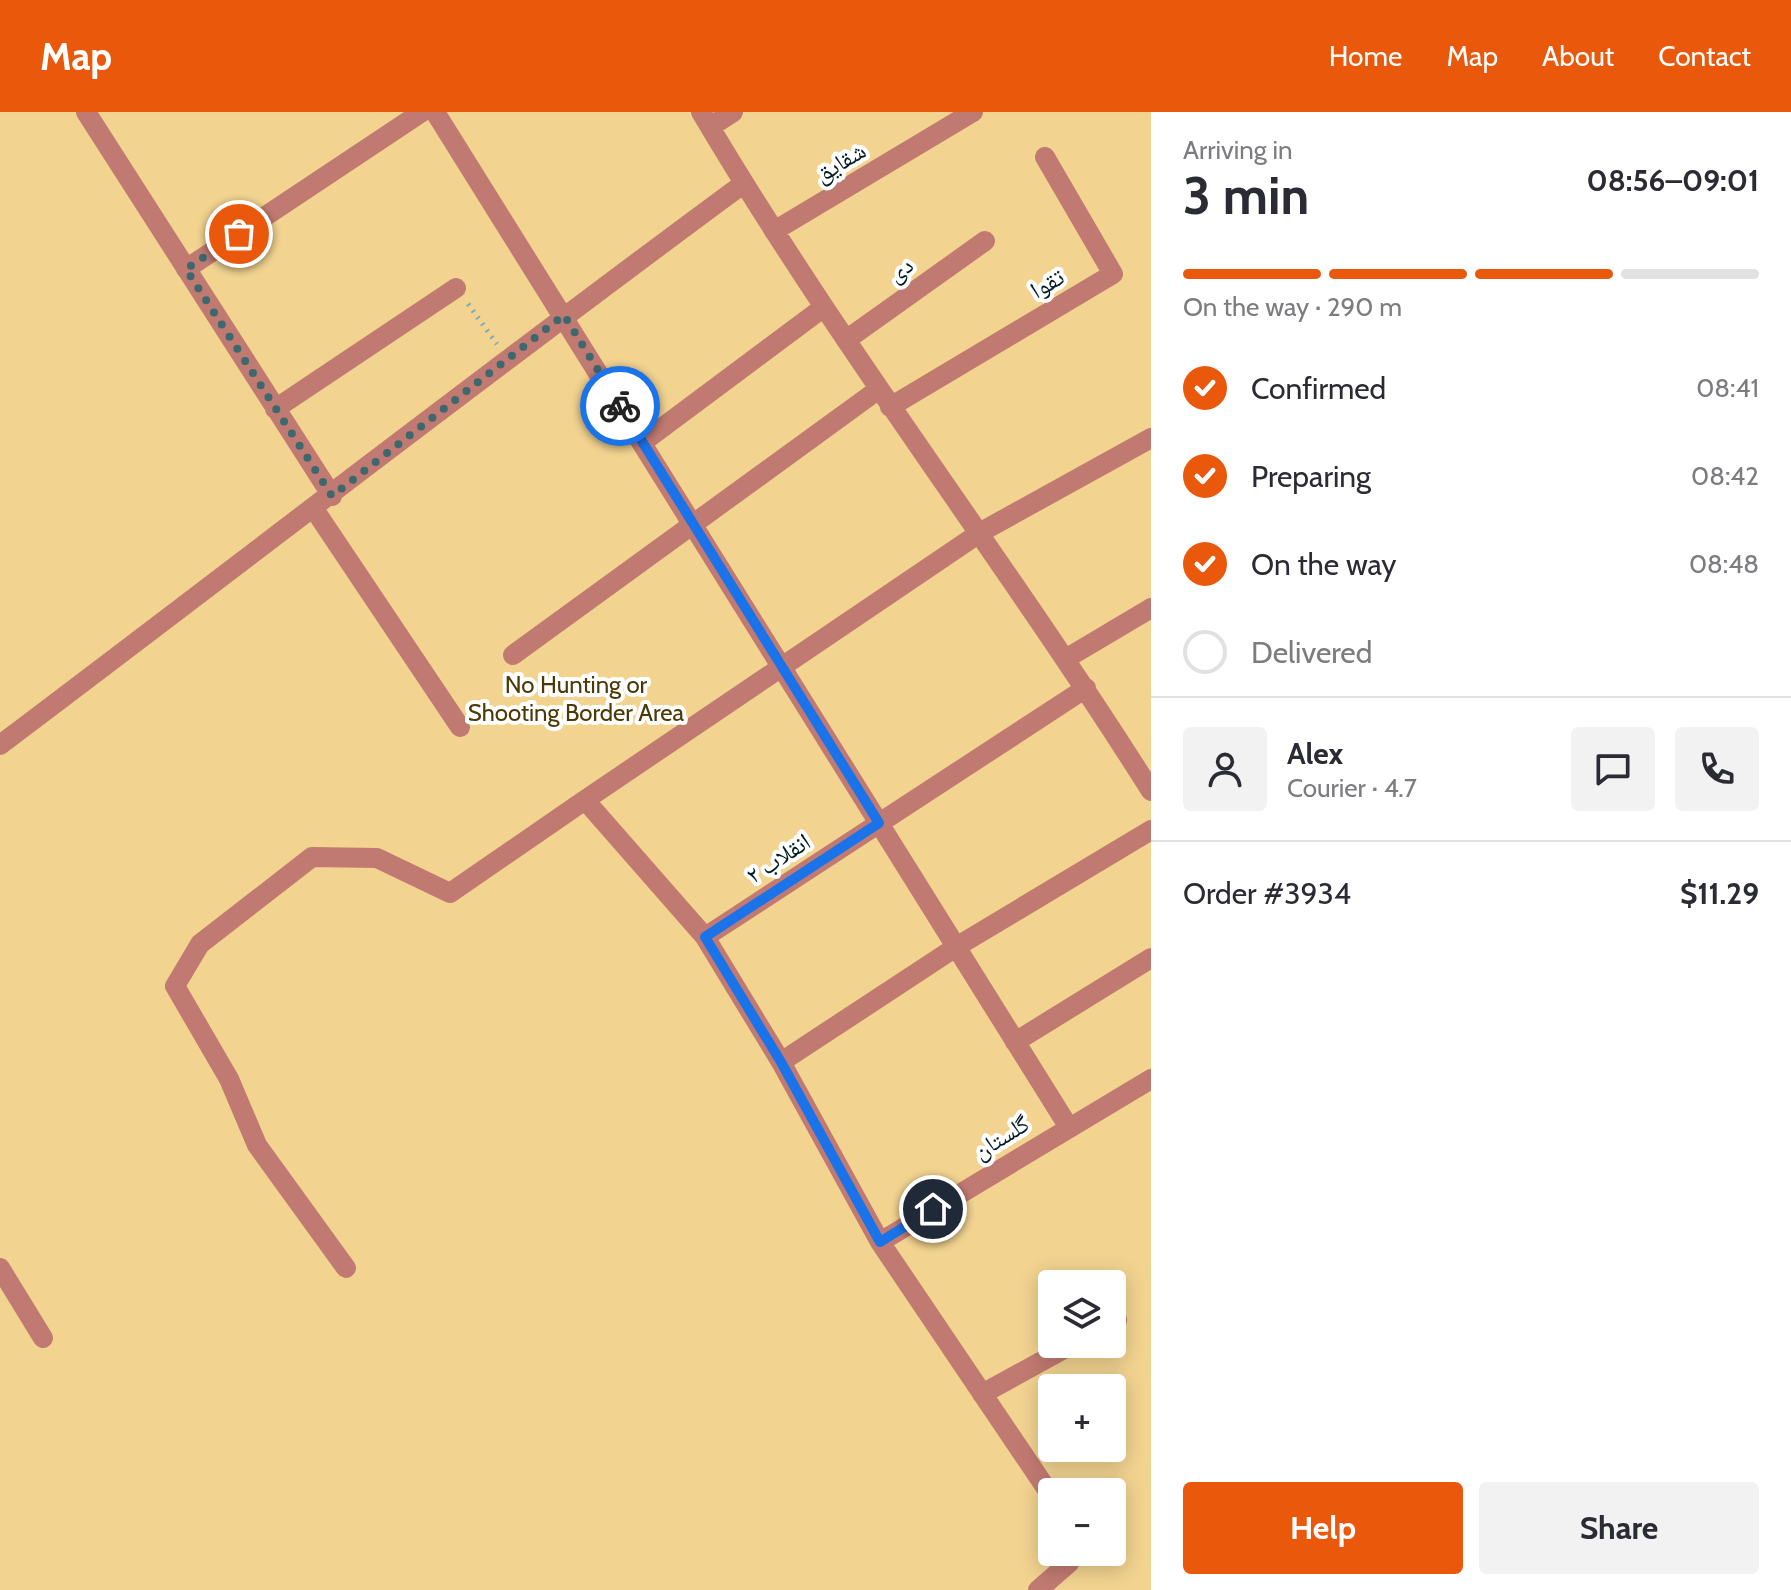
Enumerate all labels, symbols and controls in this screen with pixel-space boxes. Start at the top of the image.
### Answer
text: Map [40,33,112,80]
text: Home [1329,39,1402,73]
text: Map [1446,39,1498,73]
text: About [1542,39,1614,73]
text: Contact [1658,39,1751,73]
text: Arriving in [1183,134,1293,166]
street label: شقایق [809,135,871,189]
text: 08:56–09:01 [1587,162,1759,199]
text: 3 min [1183,164,1309,227]
pin [205,200,273,268]
icon: bag [217,212,261,256]
street label: دی [881,250,919,288]
street label: تقوا [1025,262,1069,304]
text: On the way · 290 m [1183,291,1402,323]
courier [580,366,660,446]
icon: check [1183,366,1227,410]
text: Confirmed [1251,370,1386,407]
text: 08:41 [1696,372,1759,404]
icon: bike [598,384,642,428]
icon: check [1183,454,1227,498]
text: Preparing [1251,458,1371,495]
text: 08:42 [1691,460,1759,492]
icon: check [1183,542,1227,586]
text: On the way [1251,546,1396,583]
text: 08:48 [1689,548,1759,580]
text: Delivered [1251,634,1372,671]
park label: No Hunting or Shooting Border Area [468,670,685,727]
button: person [1183,727,1267,811]
button: chat [1571,727,1655,811]
button: phone [1675,727,1759,811]
text: Alex [1287,735,1343,772]
text: Courier · 4.7 [1287,772,1417,804]
street label: انقلاب ۲ [740,827,816,889]
text: Order #3934 [1183,875,1351,912]
text: $11.29 [1680,875,1759,912]
street label: گلستان [968,1109,1034,1165]
pin [899,1175,967,1243]
icon: home [911,1187,955,1231]
map controls [1038,1270,1126,1566]
button: layers [1038,1270,1126,1358]
button: + [1038,1374,1126,1462]
button: − [1038,1478,1126,1566]
button: Help [1183,1482,1463,1574]
button: Share [1479,1482,1759,1574]

